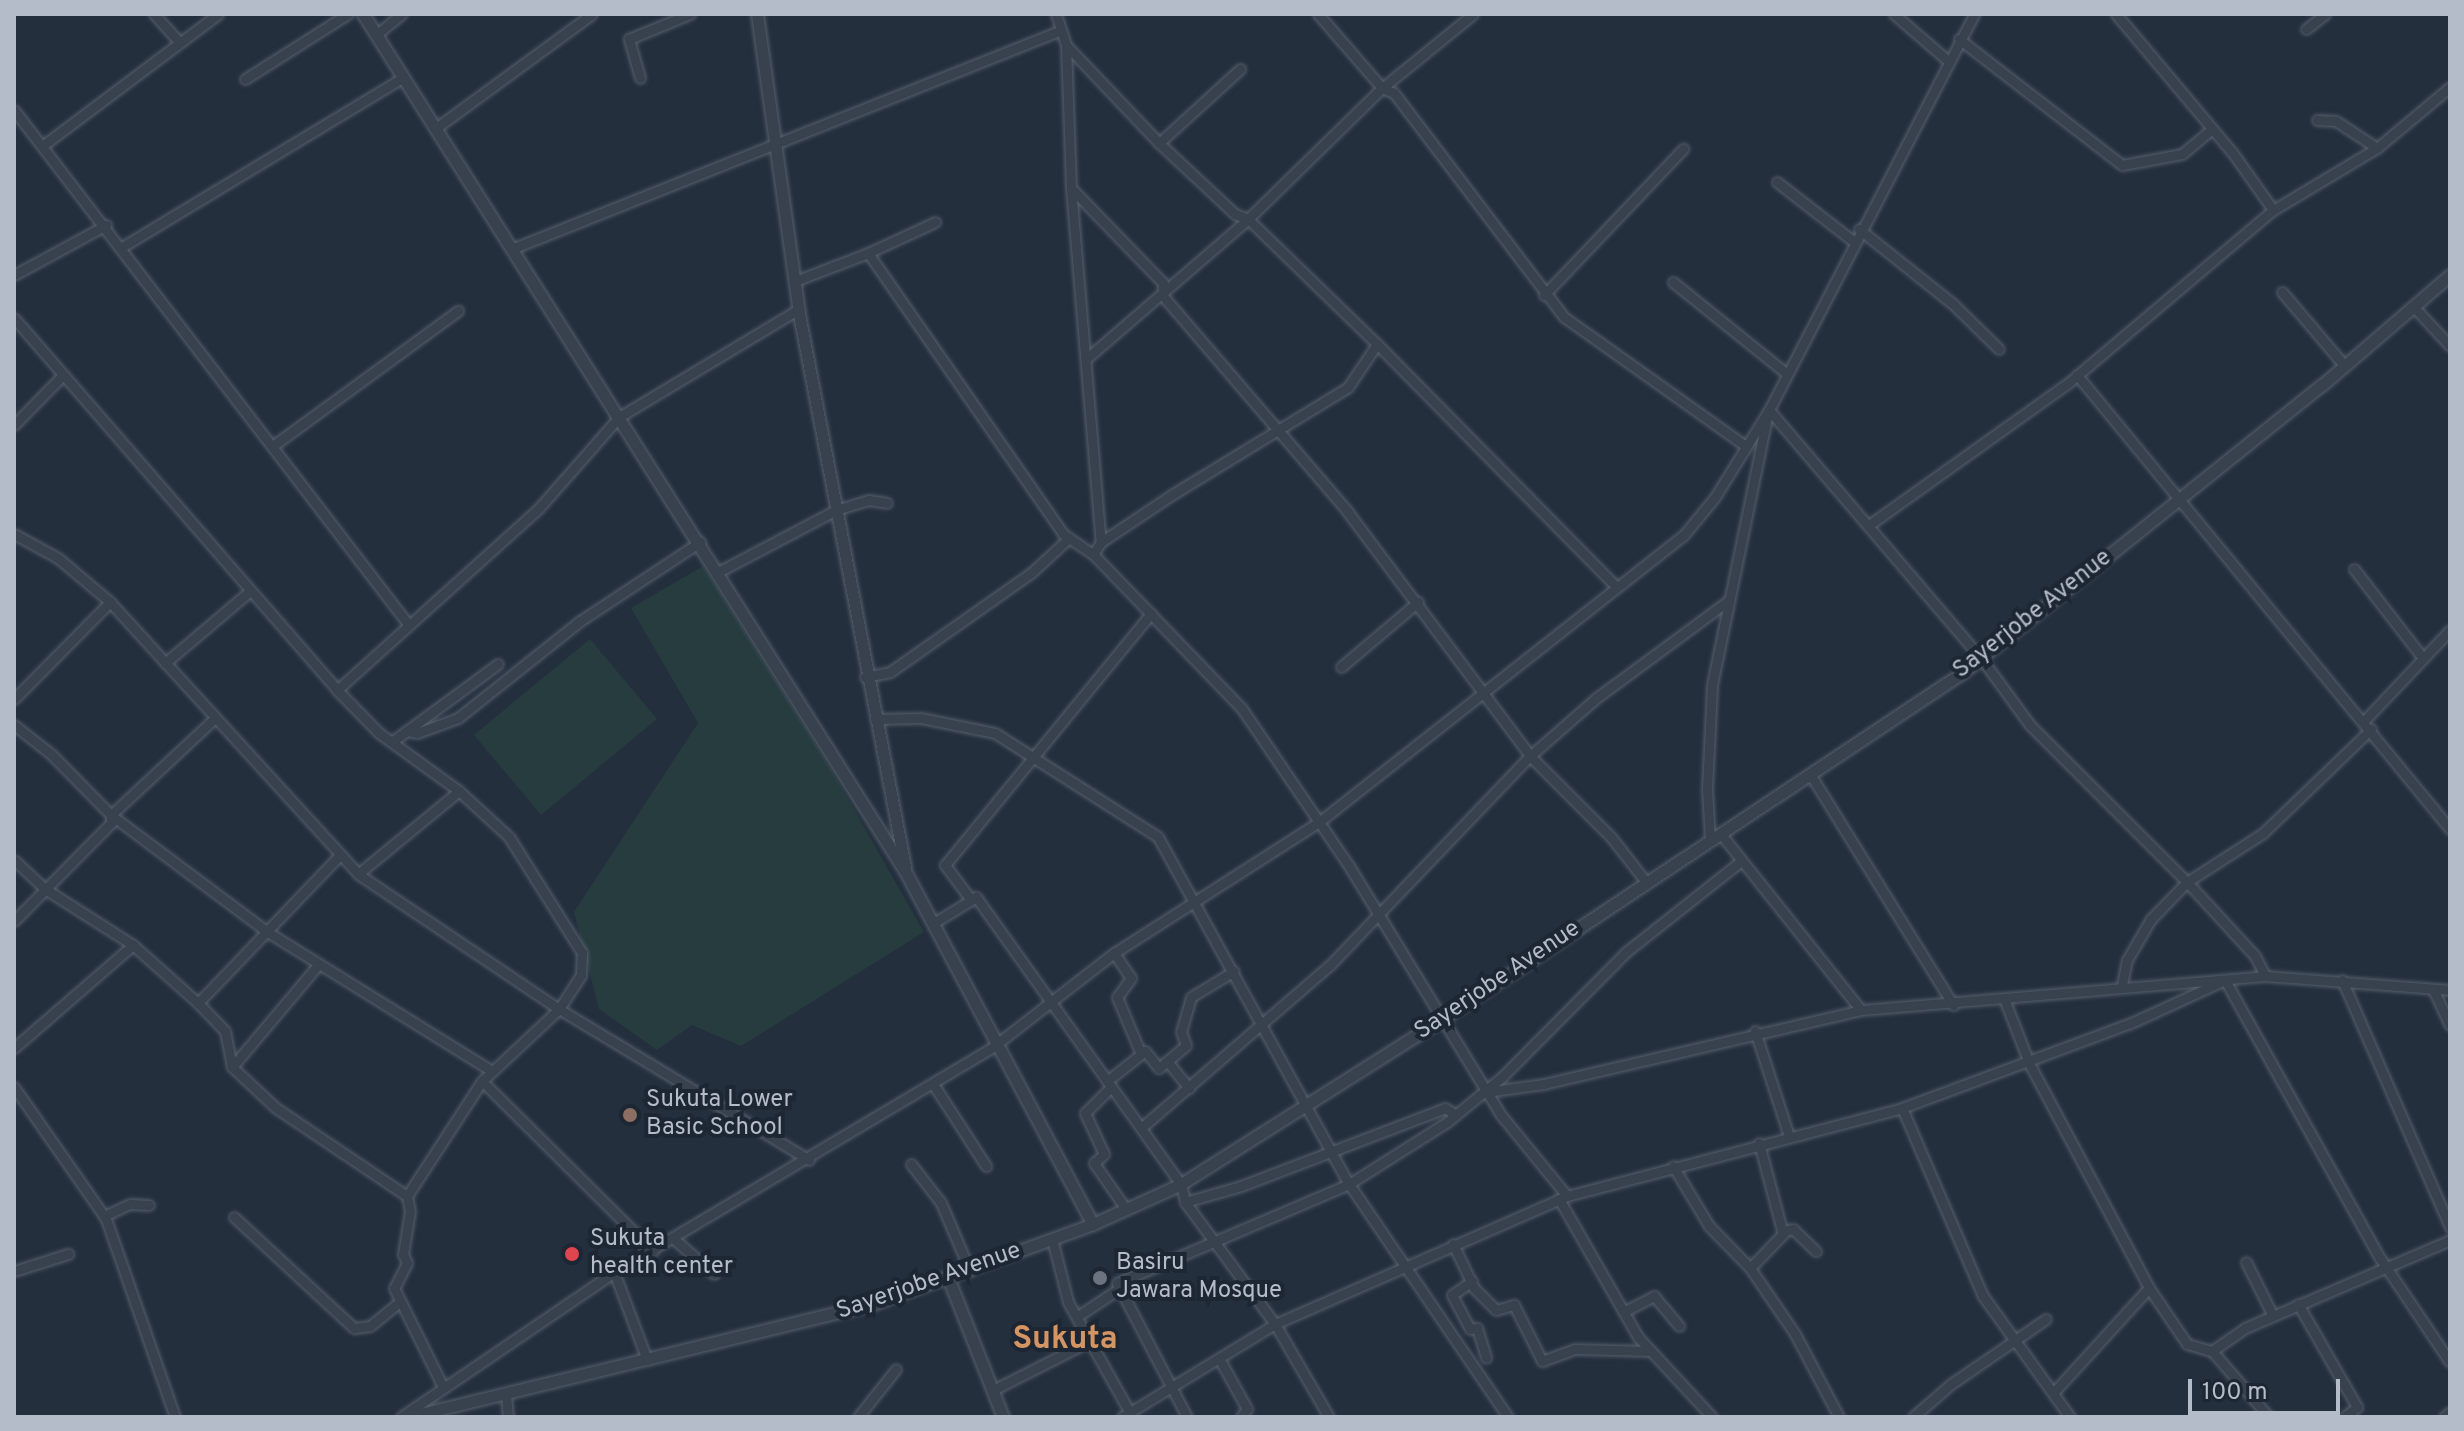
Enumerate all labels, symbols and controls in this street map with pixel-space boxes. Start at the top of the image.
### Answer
street label: Sayerjobe Avenue [1948,544,2118,686]
street label: Sayerjobe Avenue [1410,915,1586,1047]
place label: Sukuta Lower Basic School [646,1087,793,1143]
marker: Sukuta Lower Basic School [621,1106,639,1124]
place label: Sukuta health center [590,1226,733,1282]
street label: Sayerjobe Avenue [833,1237,1025,1327]
marker: Sukuta health center [561,1243,583,1265]
place label: Basiru Jawara Mosque [1116,1250,1282,1306]
marker: Basiru Jawara Mosque [1091,1269,1109,1287]
district label: Sukuta [1012,1321,1118,1359]
scale bar [2192,1363,2344,1413]
text: 100 m [2202,1378,2268,1408]

